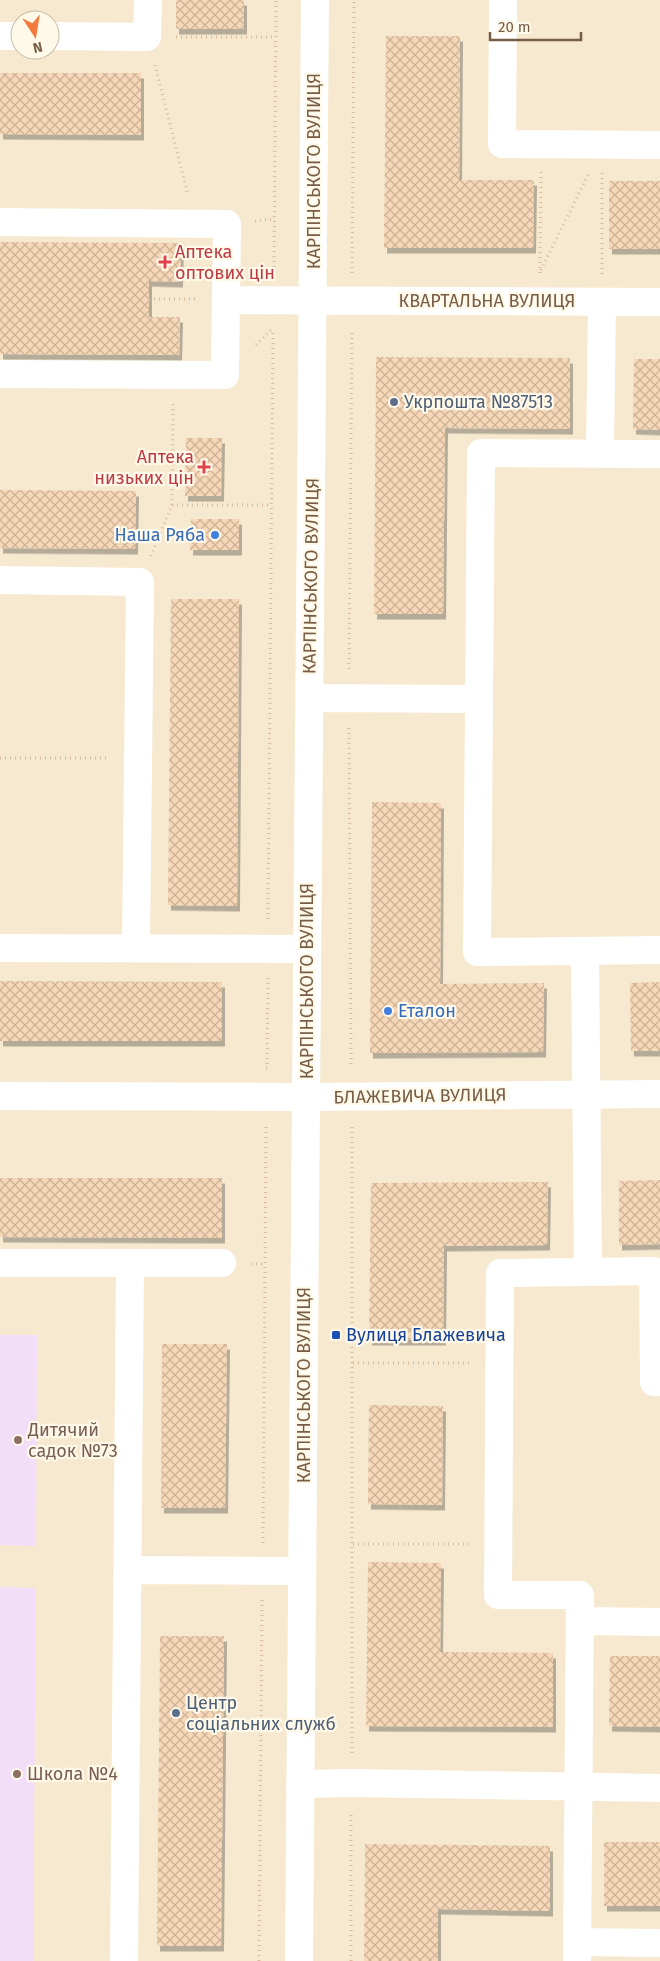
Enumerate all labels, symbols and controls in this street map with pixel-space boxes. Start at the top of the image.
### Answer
north arrow [10,10,60,60]
scale bar [490,10,581,42]
text: 20 m [498,18,531,36]
text: N [31,38,44,57]
street label: КАРПІНСЬКОГО ВУЛИЦЯ [303,73,325,269]
place label: Аптека оптових цін [175,241,275,284]
marker: Аптека оптових цін [159,256,171,268]
street label: КВАРТАЛЬНА ВУЛИЦЯ [399,290,575,312]
place label: Укрпошта №87513 [404,391,553,413]
marker: Укрпошта №87513 [388,396,400,408]
place label: Аптека низьких цін [94,446,194,489]
marker: Аптека низьких цін [198,461,210,473]
street label: КАРПІНСЬКОГО ВУЛИЦЯ [298,478,324,674]
place label: Наша Ряба [114,524,205,546]
marker: Наша Ряба [209,529,221,541]
street label: КАРПІНСЬКОГО ВУЛИЦЯ [296,883,318,1079]
place label: Еталон [398,1000,456,1022]
marker: Еталон [382,1005,394,1017]
street label: БЛАЖЕВИЧА ВУЛИЦЯ [333,1083,507,1109]
street label: КАРПІНСЬКОГО ВУЛИЦЯ [293,1287,315,1483]
place label: Вулиця Блажевича [346,1324,506,1346]
marker: Вулиця Блажевича [330,1329,342,1341]
place label: Дитячий садок №73 [27,1419,118,1462]
marker: Дитячий садок №73 [12,1434,24,1446]
place label: Центр соціальних служб [186,1692,336,1735]
marker: Центр соціальних служб [170,1707,182,1719]
place label: Школа №4 [27,1763,118,1785]
marker: Школа №4 [11,1768,23,1780]

